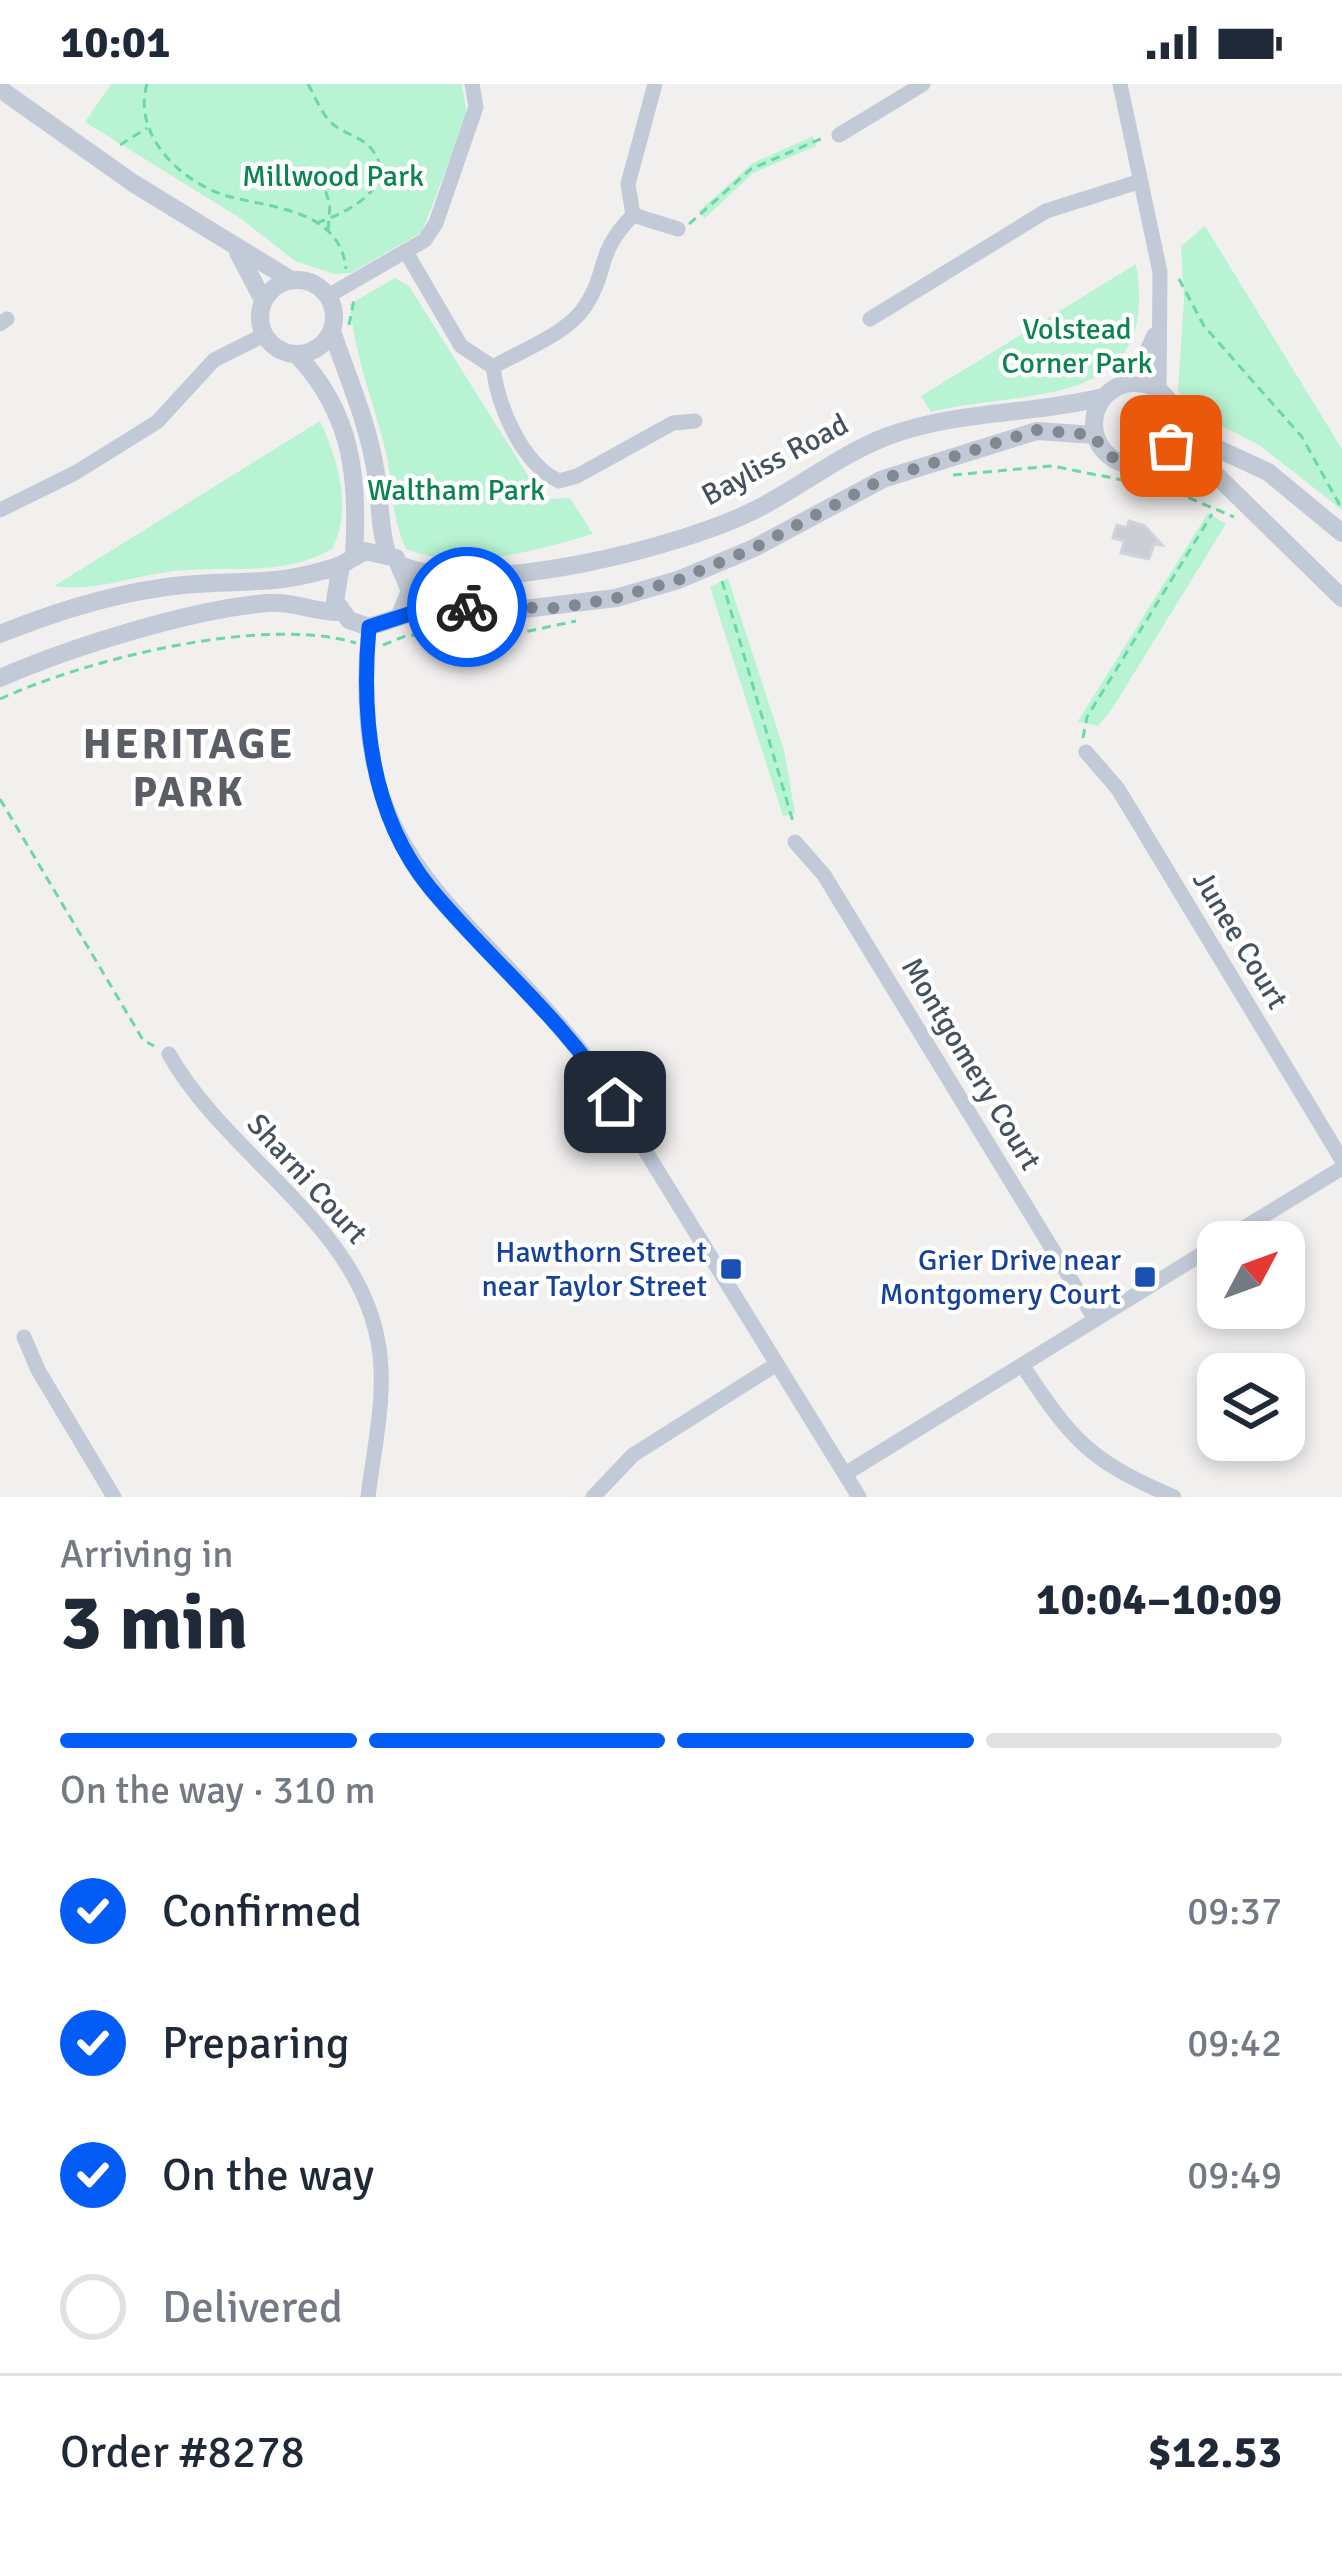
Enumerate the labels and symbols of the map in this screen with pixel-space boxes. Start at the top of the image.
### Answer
park label: Millwood Park [242,158,424,195]
park label: Volstead Corner Park [1001,311,1153,382]
pin [1120,395,1222,497]
street label: Bayliss Road [695,406,855,514]
park label: Waltham Park [367,472,545,509]
courier [407,547,527,667]
district label: HERITAGE PARK [83,719,295,818]
street label: Junee Court [1184,864,1296,1016]
street label: Montgomery Court [893,951,1049,1177]
pin [564,1051,666,1153]
street label: Sharni Court [239,1106,375,1252]
north arrow [1197,1221,1305,1329]
place label: Hawthorn Street near Taylor Street [481,1234,707,1305]
place label: Grier Drive near Montgomery Court [880,1242,1121,1313]
marker: Hawthorn Street near Taylor Street [718,1256,744,1282]
marker: Grier Drive near Montgomery Court [1132,1264,1158,1290]

